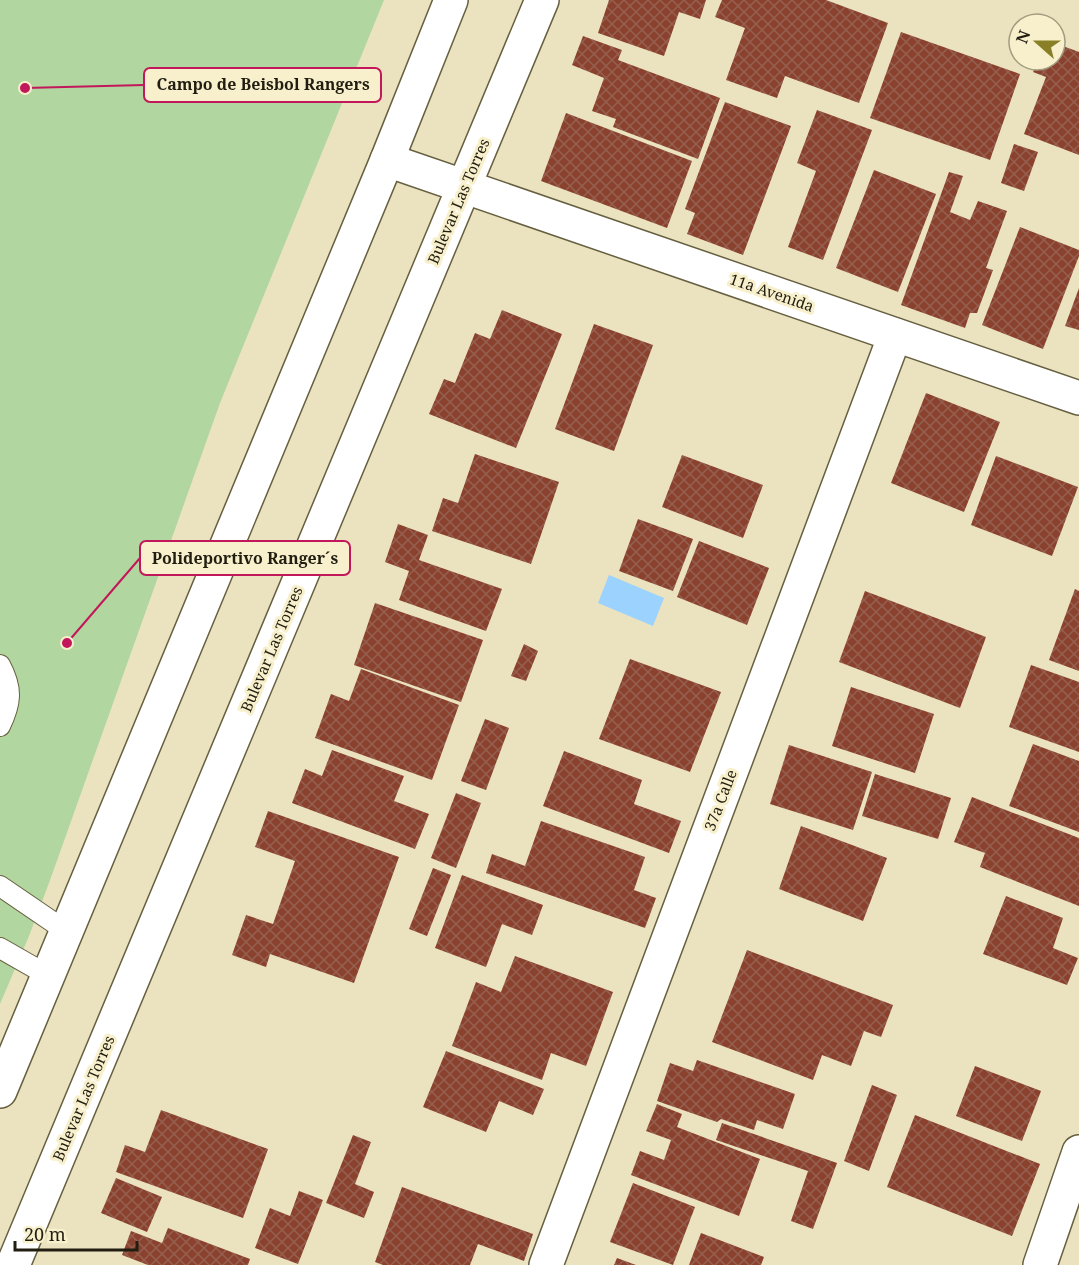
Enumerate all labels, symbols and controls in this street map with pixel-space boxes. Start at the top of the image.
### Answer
north arrow [1007,12,1067,72]
text: N [1010,26,1036,46]
callout: Campo de Beisbol Rangers [144,68,381,102]
text: Campo de Beisbol Rangers [156,73,370,95]
street label: Bulevar Las Torres [422,135,494,267]
street label: 11a Avenida [727,268,817,316]
callout: Polideportivo Ranger´s [140,541,350,575]
text: Polideportivo Ranger´s [152,547,338,569]
street label: Bulevar Las Torres [235,583,307,715]
street label: 37a Calle [699,766,741,834]
street label: Bulevar Las Torres [47,1032,119,1164]
scale bar [15,1214,136,1252]
text: 20 m [24,1222,66,1246]

